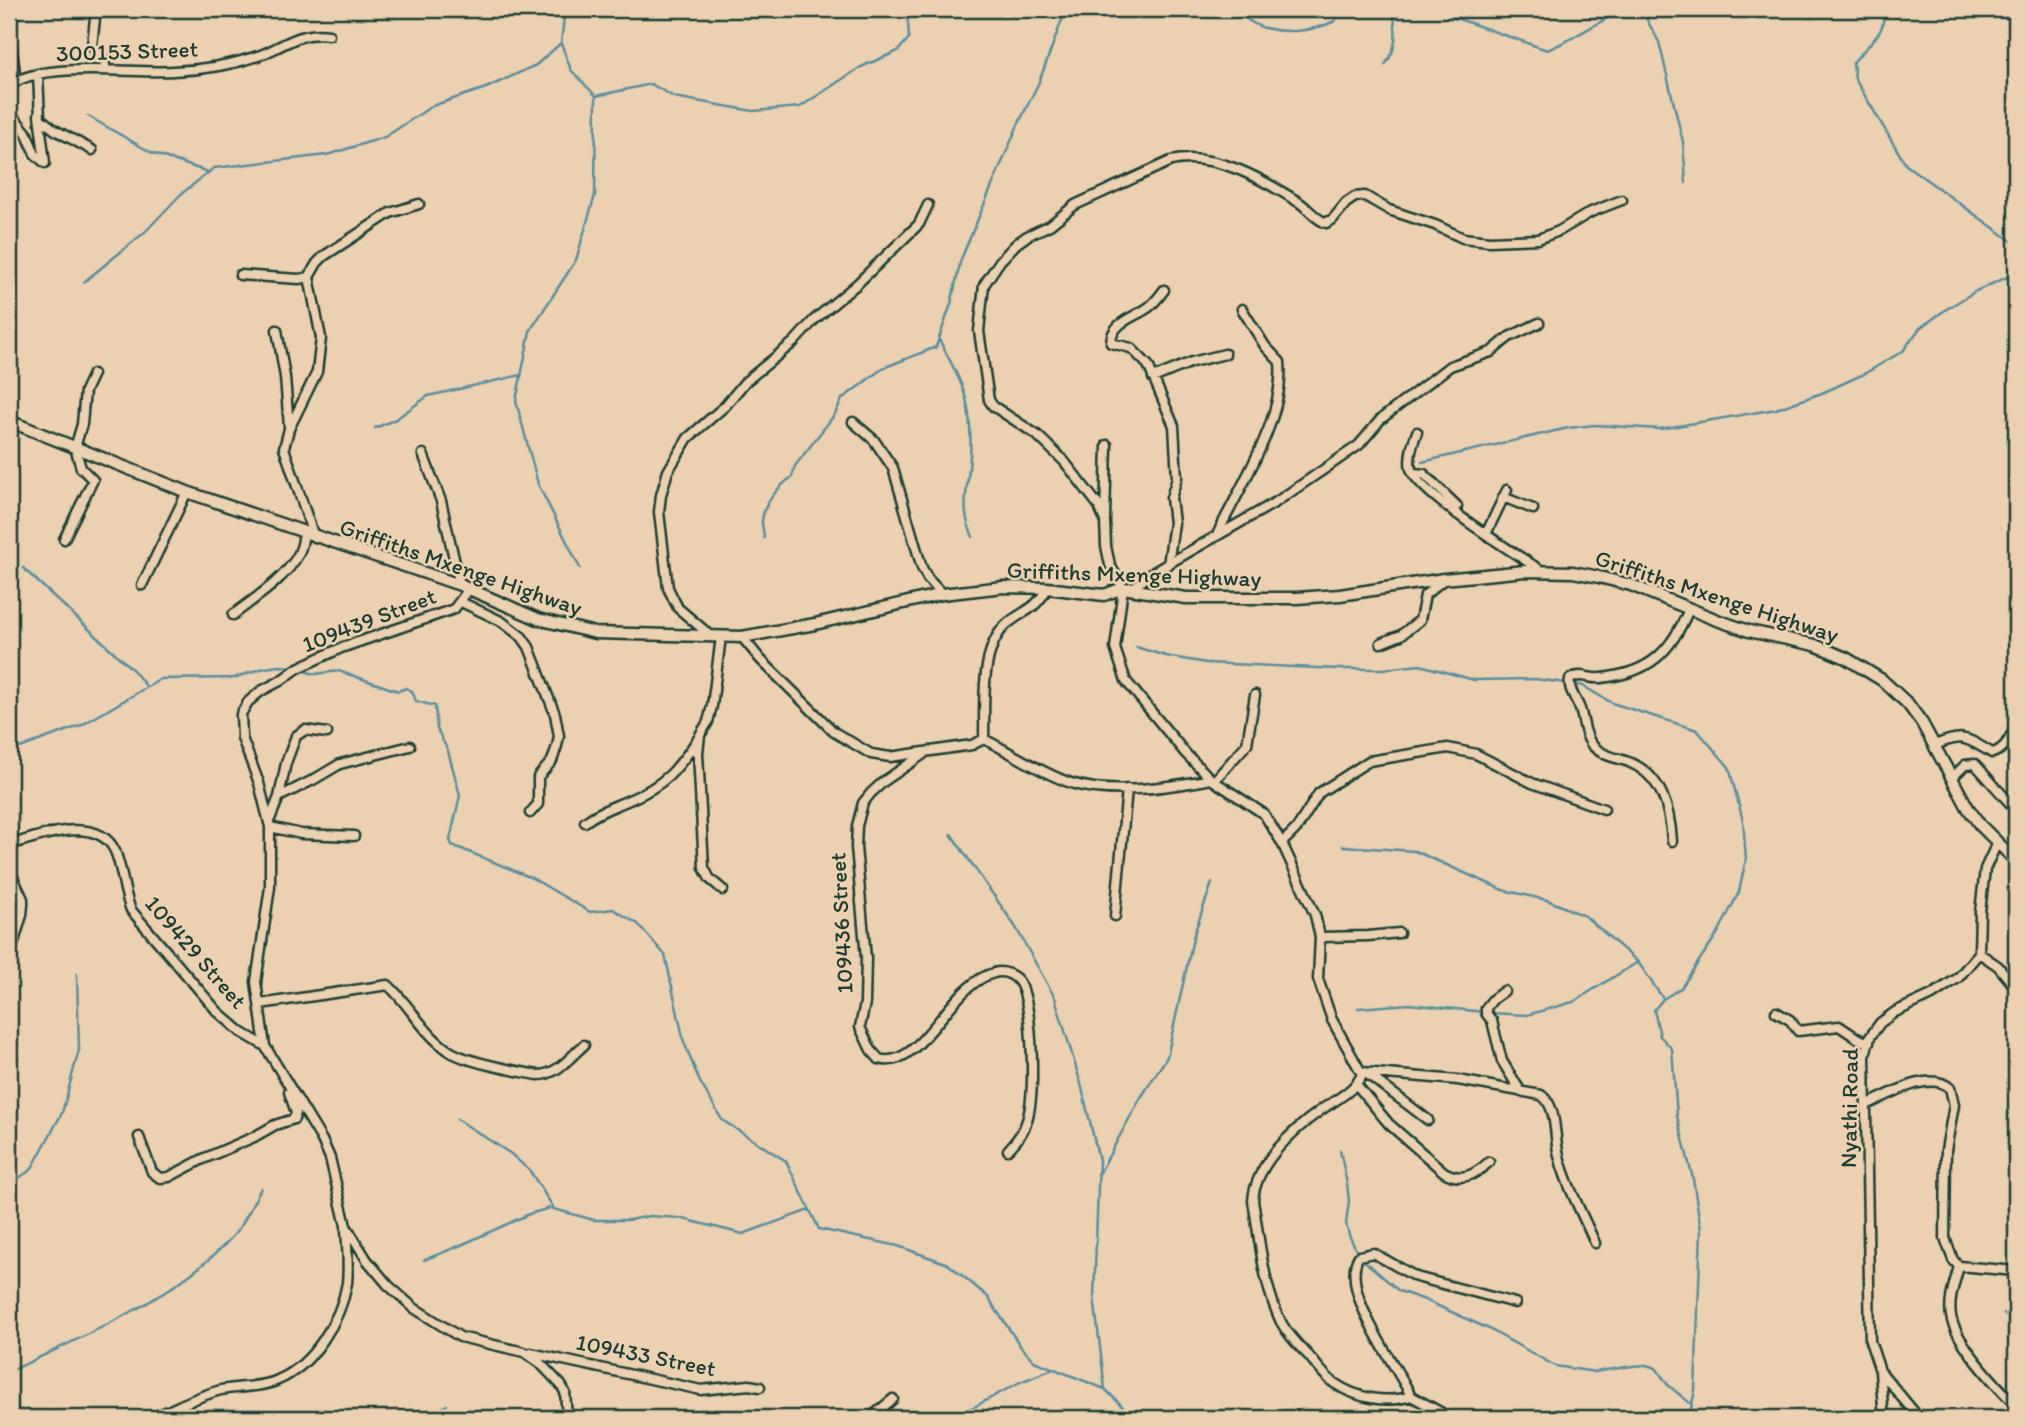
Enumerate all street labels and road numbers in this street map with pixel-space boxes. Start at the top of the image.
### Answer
street label: 300153 Street [55,35,199,67]
street label: Griffiths Mxenge Highway [336,512,586,622]
street label: Griffiths Mxenge Highway [1592,543,1843,649]
street label: Griffiths Mxenge Highway [1006,556,1262,592]
street label: 109439 Street [298,582,440,658]
street label: 109436 Street [823,851,859,994]
street label: 109429 Street [139,890,253,1015]
street label: Nyathi Road [1834,1047,1864,1168]
street label: 109433 Street [574,1328,719,1382]

